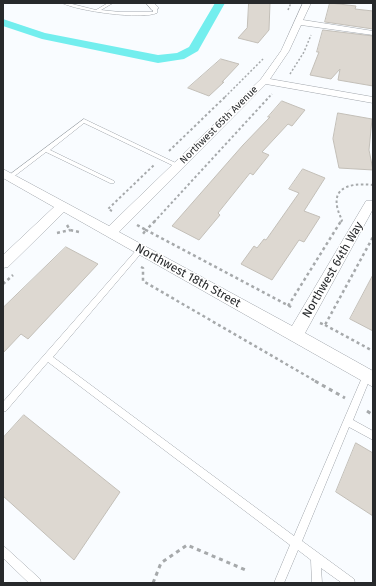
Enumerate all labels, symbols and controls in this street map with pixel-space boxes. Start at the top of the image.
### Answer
street label: Northwest 65th Avenue [178,84,260,166]
street label: Northwest 64th Way [300,219,366,321]
street label: Northwest 18th Street [133,241,243,311]

